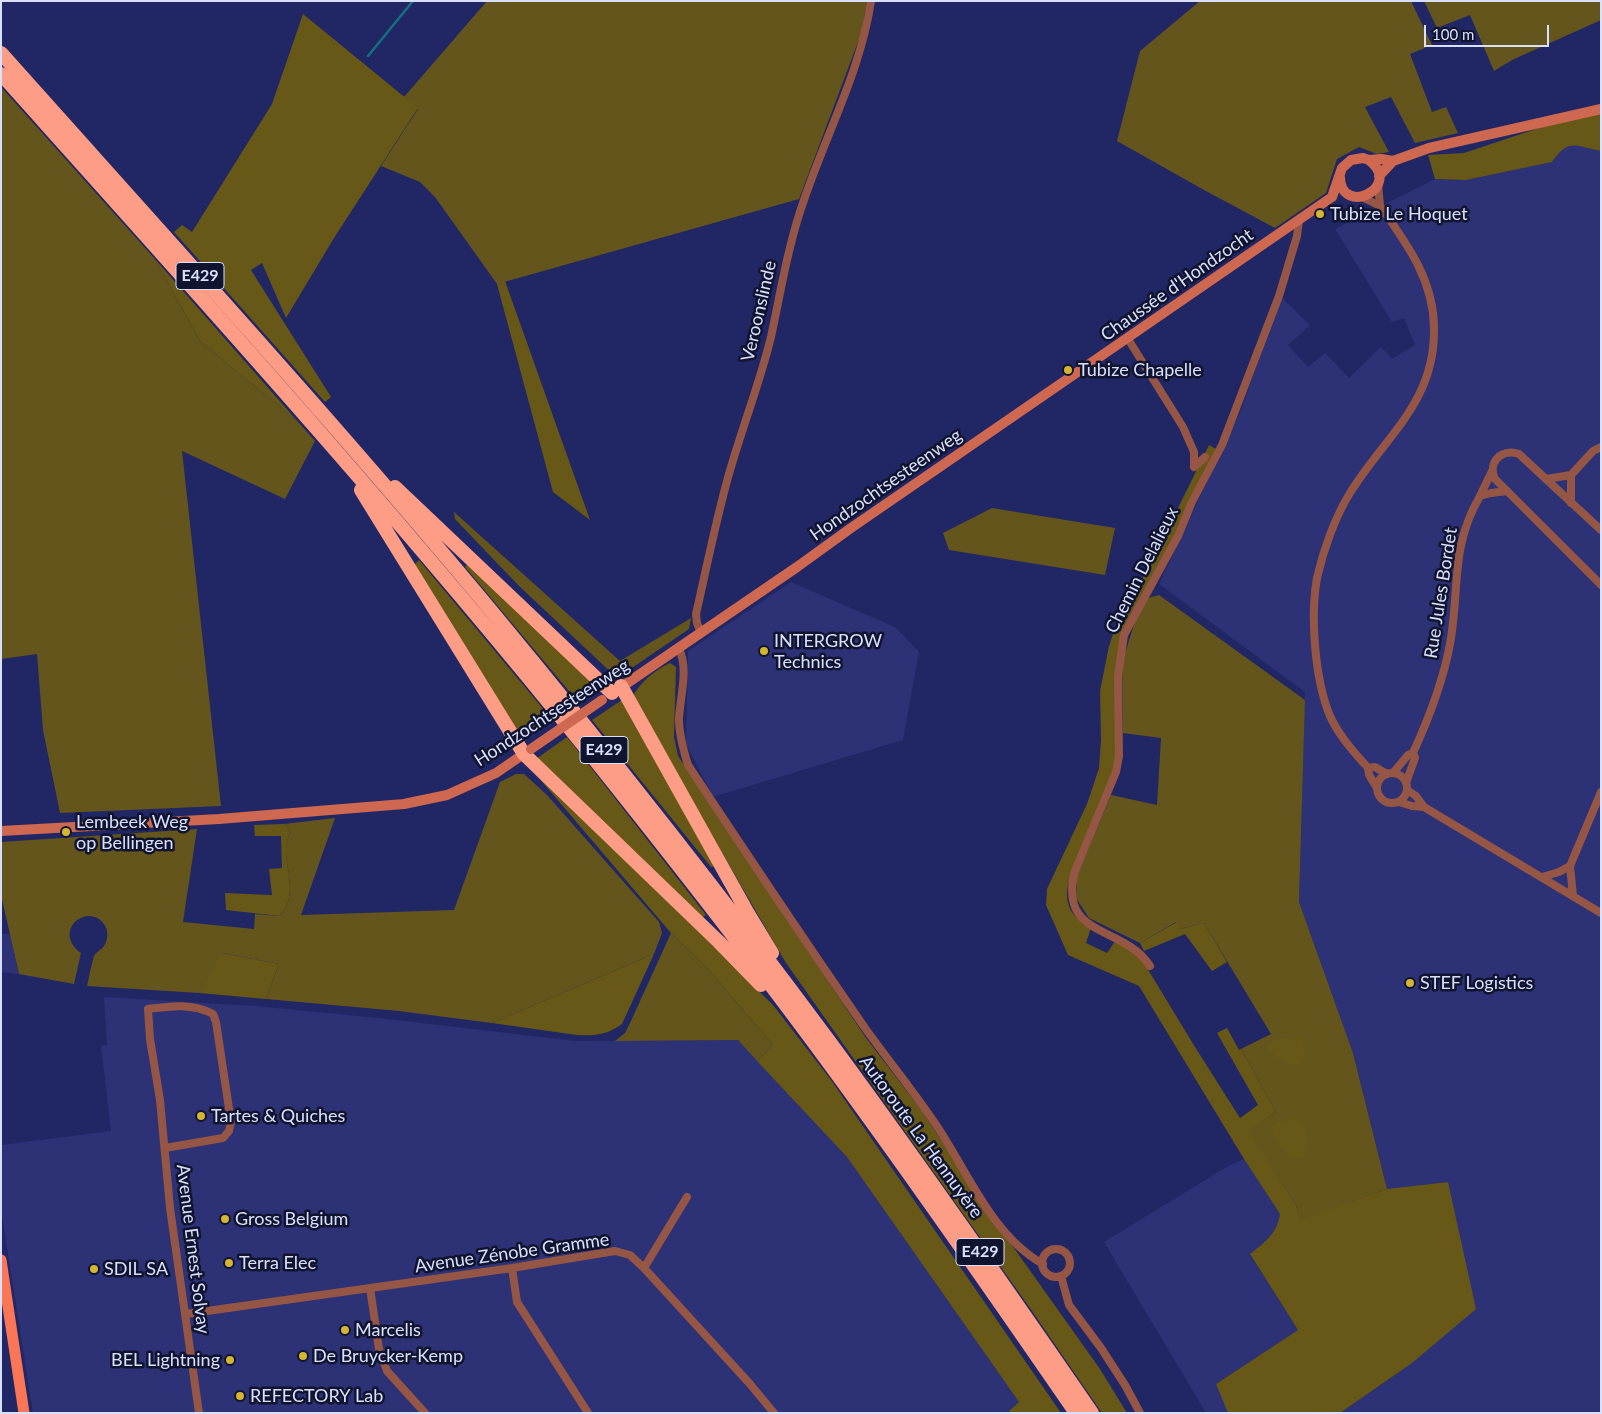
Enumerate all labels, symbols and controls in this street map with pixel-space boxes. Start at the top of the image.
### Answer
scale bar [1427,15,1552,47]
text: 100 m [1432,25,1474,43]
place label: Tubize Le Hoquet [1330,203,1468,225]
marker: Tubize Le Hoquet [1314,208,1326,220]
street label: Chaussée d'Hondzocht [1097,224,1257,346]
street label: Veroonslinde [737,258,781,364]
road number: E429 [176,262,224,290]
place label: Tubize Chapelle [1078,359,1202,381]
marker: Tubize Chapelle [1062,364,1074,376]
street label: Hondzochtsesteenweg [806,424,966,546]
street label: Chemin Delalieux [1101,503,1183,637]
street label: Rue Jules Bordet [1420,526,1462,660]
place label: INTERGROW Technics [774,630,882,672]
marker: INTERGROW Technics [758,645,770,657]
street label: Hondzochtsesteenweg [471,655,633,771]
road number: E429 [580,736,628,764]
place label: Lembeek Weg op Bellingen [76,811,188,854]
marker: Lembeek Weg op Bellingen [60,826,72,838]
place label: STEF Logistics [1420,972,1533,994]
marker: STEF Logistics [1404,977,1416,989]
street label: Autoroute La Hennuyère [855,1052,987,1222]
place label: Tartes & Quiches [211,1105,345,1127]
marker: Tartes & Quiches [195,1110,207,1122]
street label: Avenue Ernest Solvay [172,1163,214,1335]
place label: Gross Belgium [235,1208,348,1230]
marker: Gross Belgium [219,1213,231,1225]
street label: Avenue Zénobe Gramme [413,1229,611,1277]
road number: E429 [956,1238,1004,1266]
place label: Terra Elec [239,1252,316,1274]
marker: Terra Elec [223,1257,235,1269]
place label: SDIL SA [104,1258,168,1280]
marker: SDIL SA [88,1263,100,1275]
place label: Marcelis [355,1319,421,1341]
marker: Marcelis [339,1324,351,1336]
place label: De Bruycker-Kemp [313,1345,463,1367]
place label: BEL Lightning [111,1349,220,1371]
marker: De Bruycker-Kemp [297,1350,309,1362]
marker: BEL Lightning [224,1354,236,1366]
place label: REFECTORY Lab [250,1385,383,1407]
marker: REFECTORY Lab [234,1390,246,1402]

